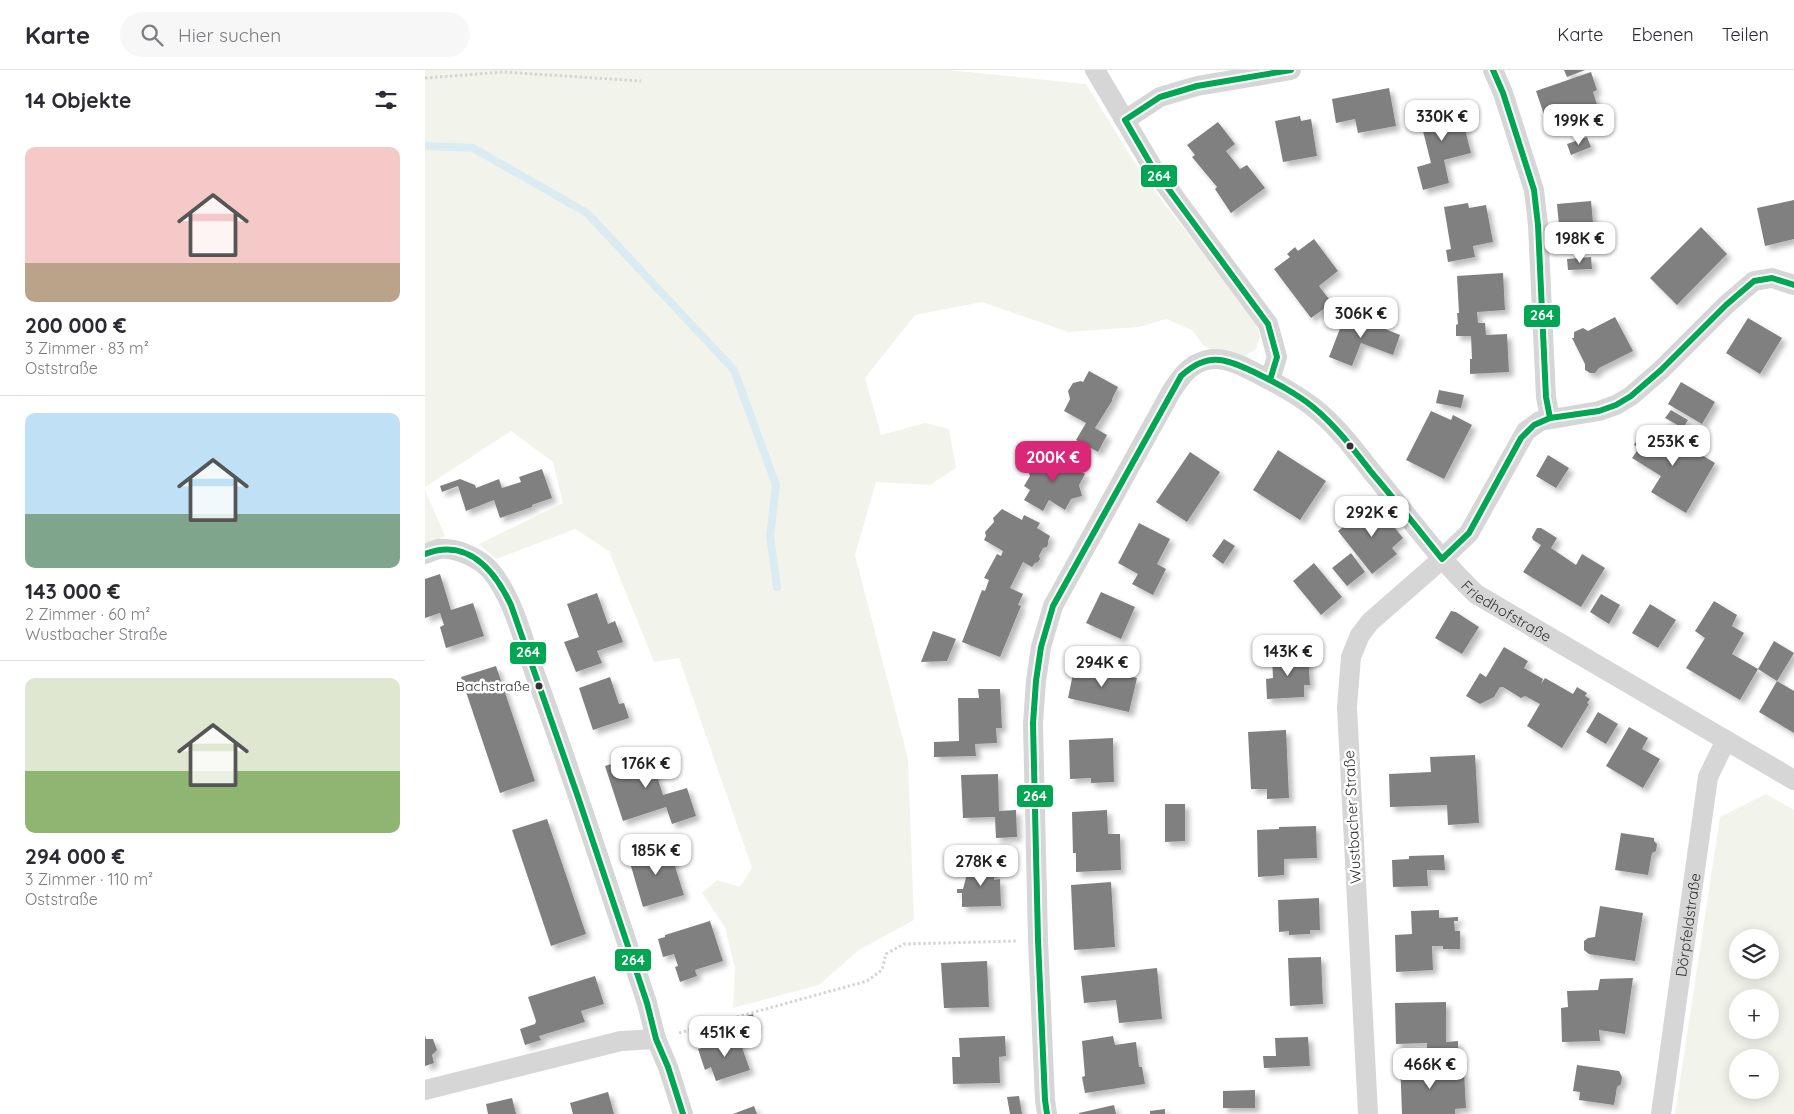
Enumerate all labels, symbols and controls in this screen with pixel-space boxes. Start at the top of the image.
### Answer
search box [120,12,470,57]
text: Karte [25,20,90,50]
icon: search [138,21,166,49]
text: Hier suchen [178,23,281,47]
text: Karte [1557,23,1603,46]
text: Ebenen [1631,23,1694,46]
text: Teilen [1722,23,1769,46]
icon: filters [372,86,400,114]
text: 14 Objekte [25,87,132,113]
pin: 330K € [1401,100,1483,142]
pin: 199K € [1538,104,1620,146]
text: 330K € [1416,106,1468,126]
text: 199K € [1554,110,1604,130]
line badge: 264 [1140,164,1178,188]
text: 264 [1147,167,1171,185]
icon: home [168,180,258,270]
pin: 198K € [1539,222,1621,264]
text: 198K € [1555,228,1605,248]
pin: 306K € [1320,296,1402,339]
text: 306K € [1335,303,1387,323]
line badge: 264 [1523,304,1561,328]
text: 264 [1530,306,1554,324]
text: 200 000 € [25,312,126,338]
text: 3 Zimmer · 83 m² [25,338,149,358]
text: Oststraße [25,358,98,378]
pin: 253K € [1632,424,1714,467]
text: 253K € [1647,431,1699,451]
pin: 200K € [1012,440,1094,483]
unlabelled marker [1345,441,1355,451]
icon: home [168,445,258,535]
text: 200K € [1026,447,1080,467]
pin: 292K € [1331,496,1413,538]
text: 292K € [1346,502,1398,522]
street label: Friedhofstraße [1458,576,1555,646]
text: 143 000 € [25,578,120,604]
text: 2 Zimmer · 60 m² [25,604,150,624]
text: Wustbacher Straße [25,624,167,644]
pin: 143K € [1247,634,1329,677]
line badge: 264 [509,641,547,665]
text: 143K € [1263,641,1313,661]
text: 264 [516,643,540,661]
pin: 294K € [1061,646,1143,688]
text: 294K € [1076,652,1128,672]
place label: Bachstraße [456,677,530,695]
marker: Bachstraße [534,681,544,691]
icon: home [168,710,258,800]
pin: 176K € [605,746,687,789]
street label: Wustbacher Straße [1339,750,1365,884]
text: 176K € [622,753,670,773]
line badge: 264 [1016,784,1054,808]
text: 264 [1023,787,1047,805]
pin: 185K € [615,834,697,876]
text: 185K € [631,840,681,860]
text: 294 000 € [25,843,125,869]
pin: 278K € [940,844,1022,887]
text: 278K € [955,851,1007,871]
text: 3 Zimmer · 110 m² [25,869,153,889]
street label: Dörpfeldstraße [1671,872,1704,978]
text: Oststraße [25,889,98,909]
map controls [1729,929,1779,1099]
button: layers [1729,929,1779,979]
line badge: 264 [614,948,652,972]
text: 264 [621,951,645,969]
button: + [1729,989,1779,1039]
pin: 451K € [684,1016,766,1058]
text: 451K € [700,1022,750,1042]
pin: 466K € [1389,1048,1471,1090]
button: − [1729,1049,1779,1099]
text: 466K € [1404,1054,1456,1074]

